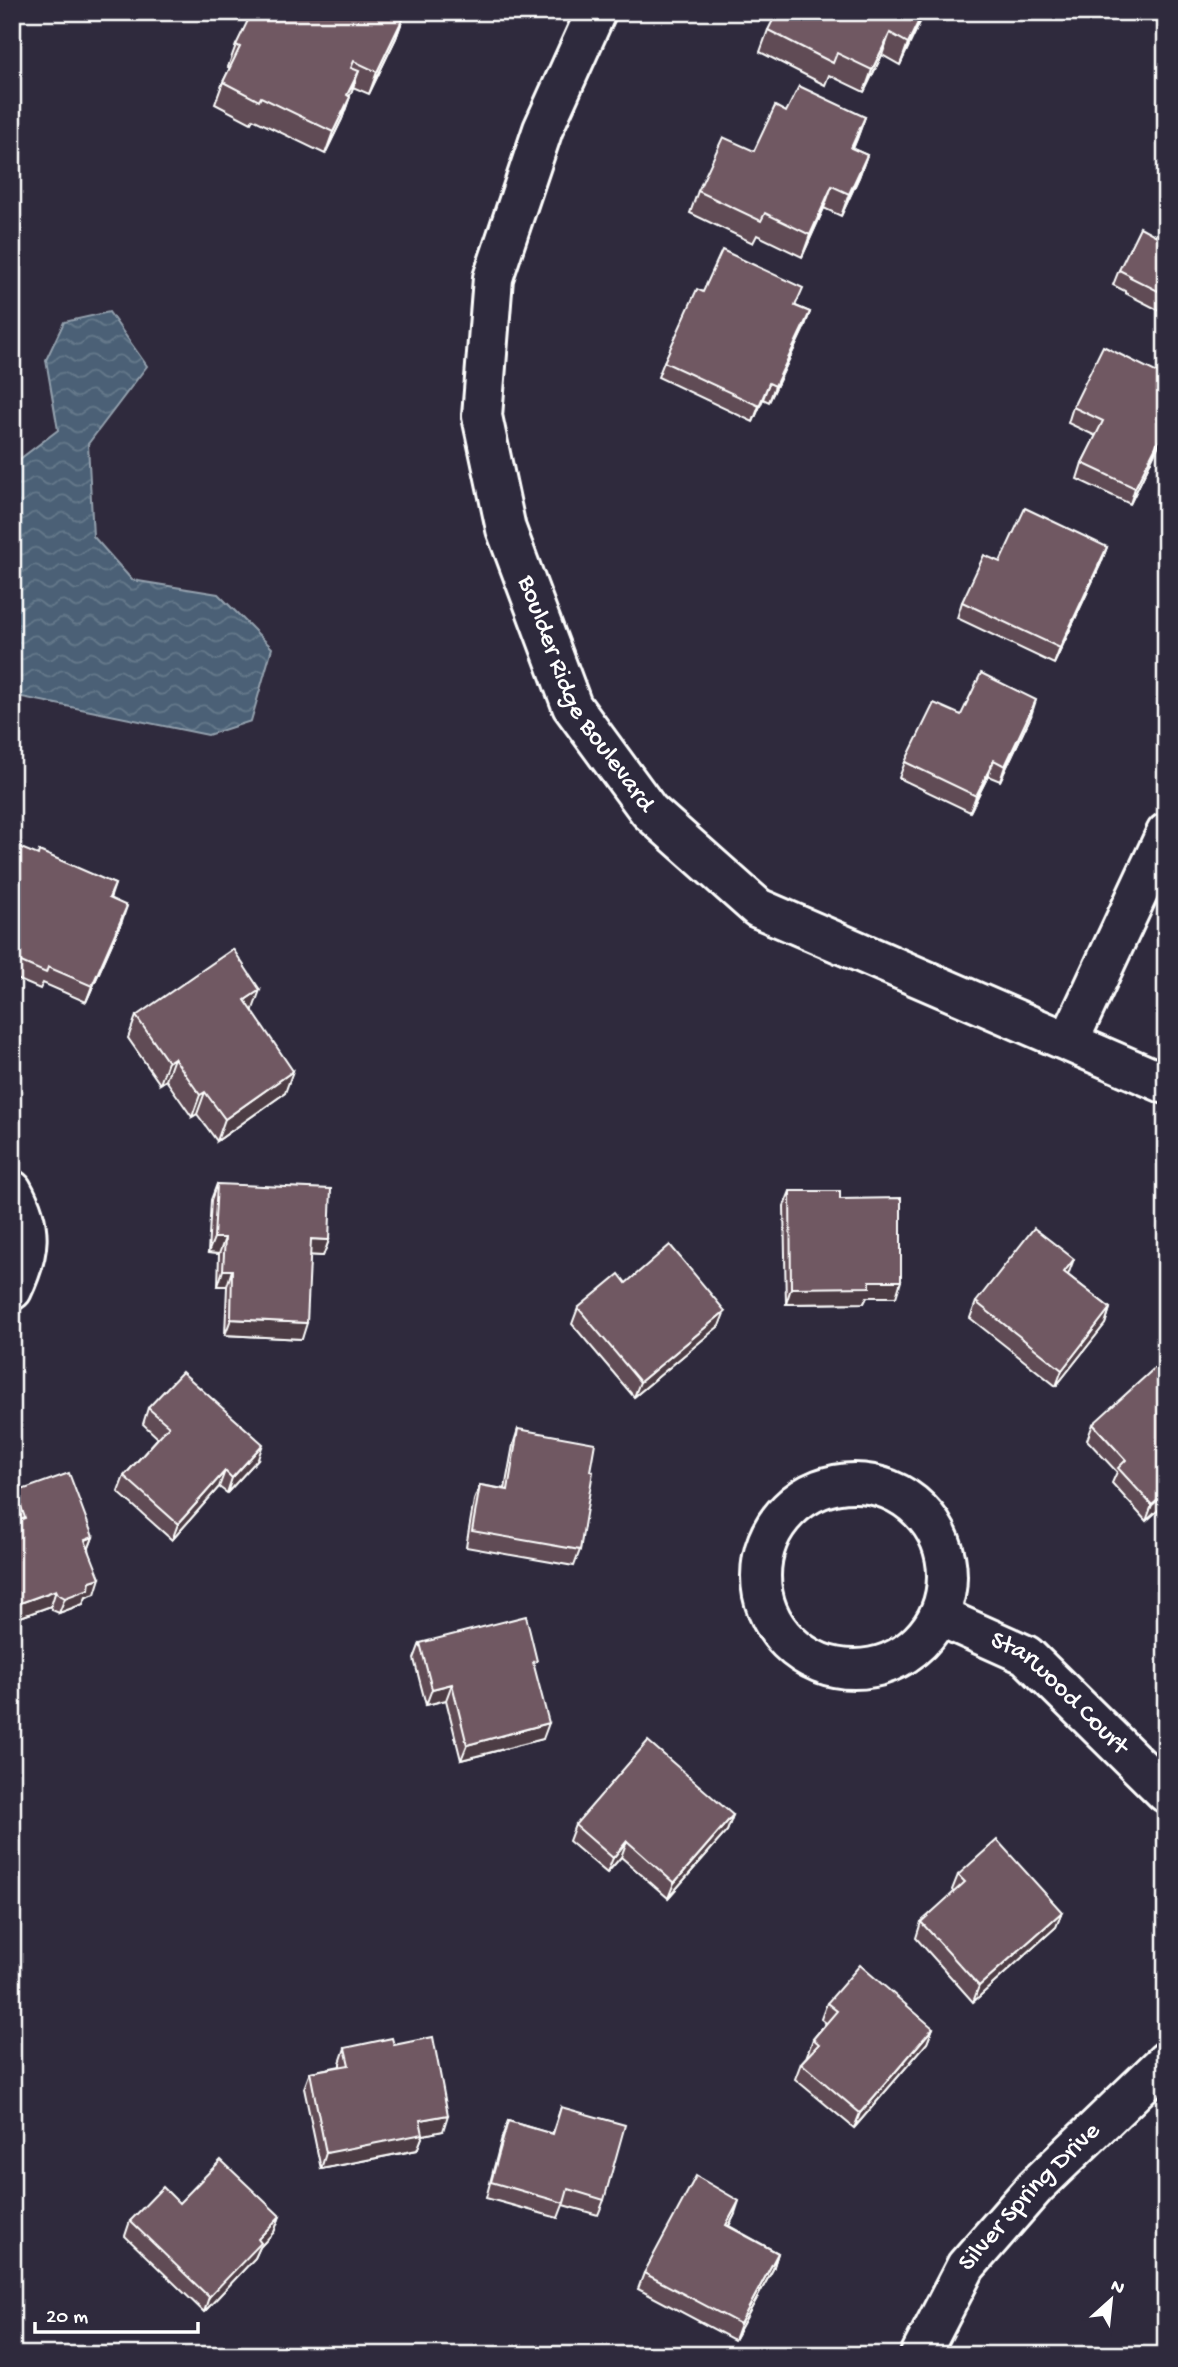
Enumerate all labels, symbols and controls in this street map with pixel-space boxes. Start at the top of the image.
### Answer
street label: Boulder Ridge Boulevard [509,571,662,820]
street label: Starwood Court [985,1625,1136,1764]
street label: Silver Spring Drive [952,2116,1108,2278]
north arrow [1076,2266,1146,2336]
text: N [1106,2275,1128,2301]
scale bar [35,2290,198,2334]
text: 20 m [46,2306,88,2331]

